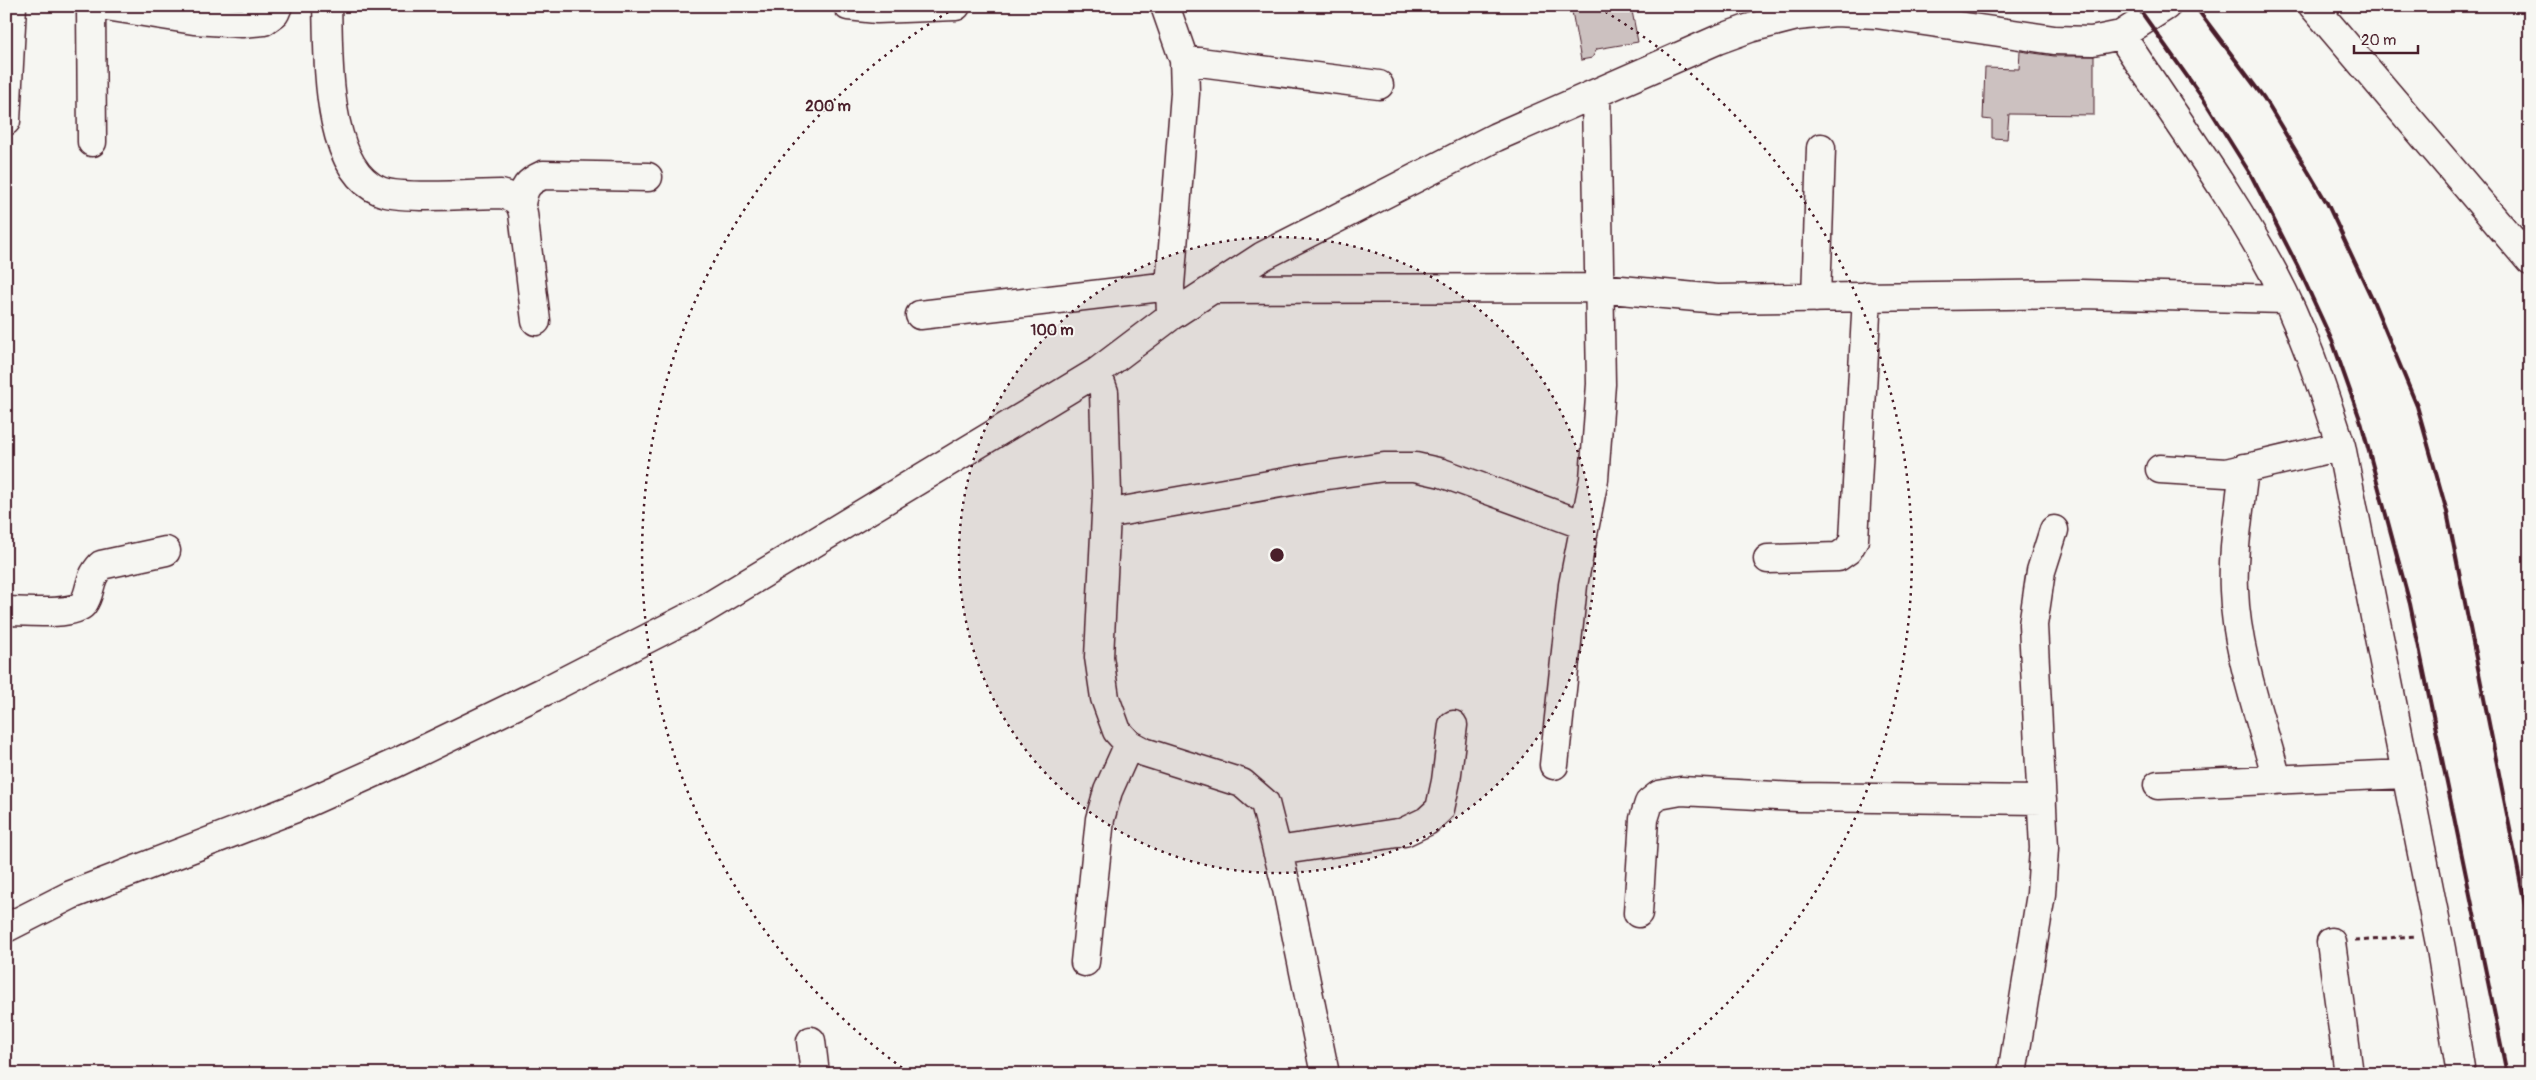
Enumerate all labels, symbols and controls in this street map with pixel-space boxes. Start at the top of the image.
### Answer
scale bar [2354,22,2417,54]
text: 20 m [2361,31,2396,50]
text: 200 m [805,97,851,116]
text: 100 m [1031,321,1073,340]
centre of rings [1268,546,1286,564]

